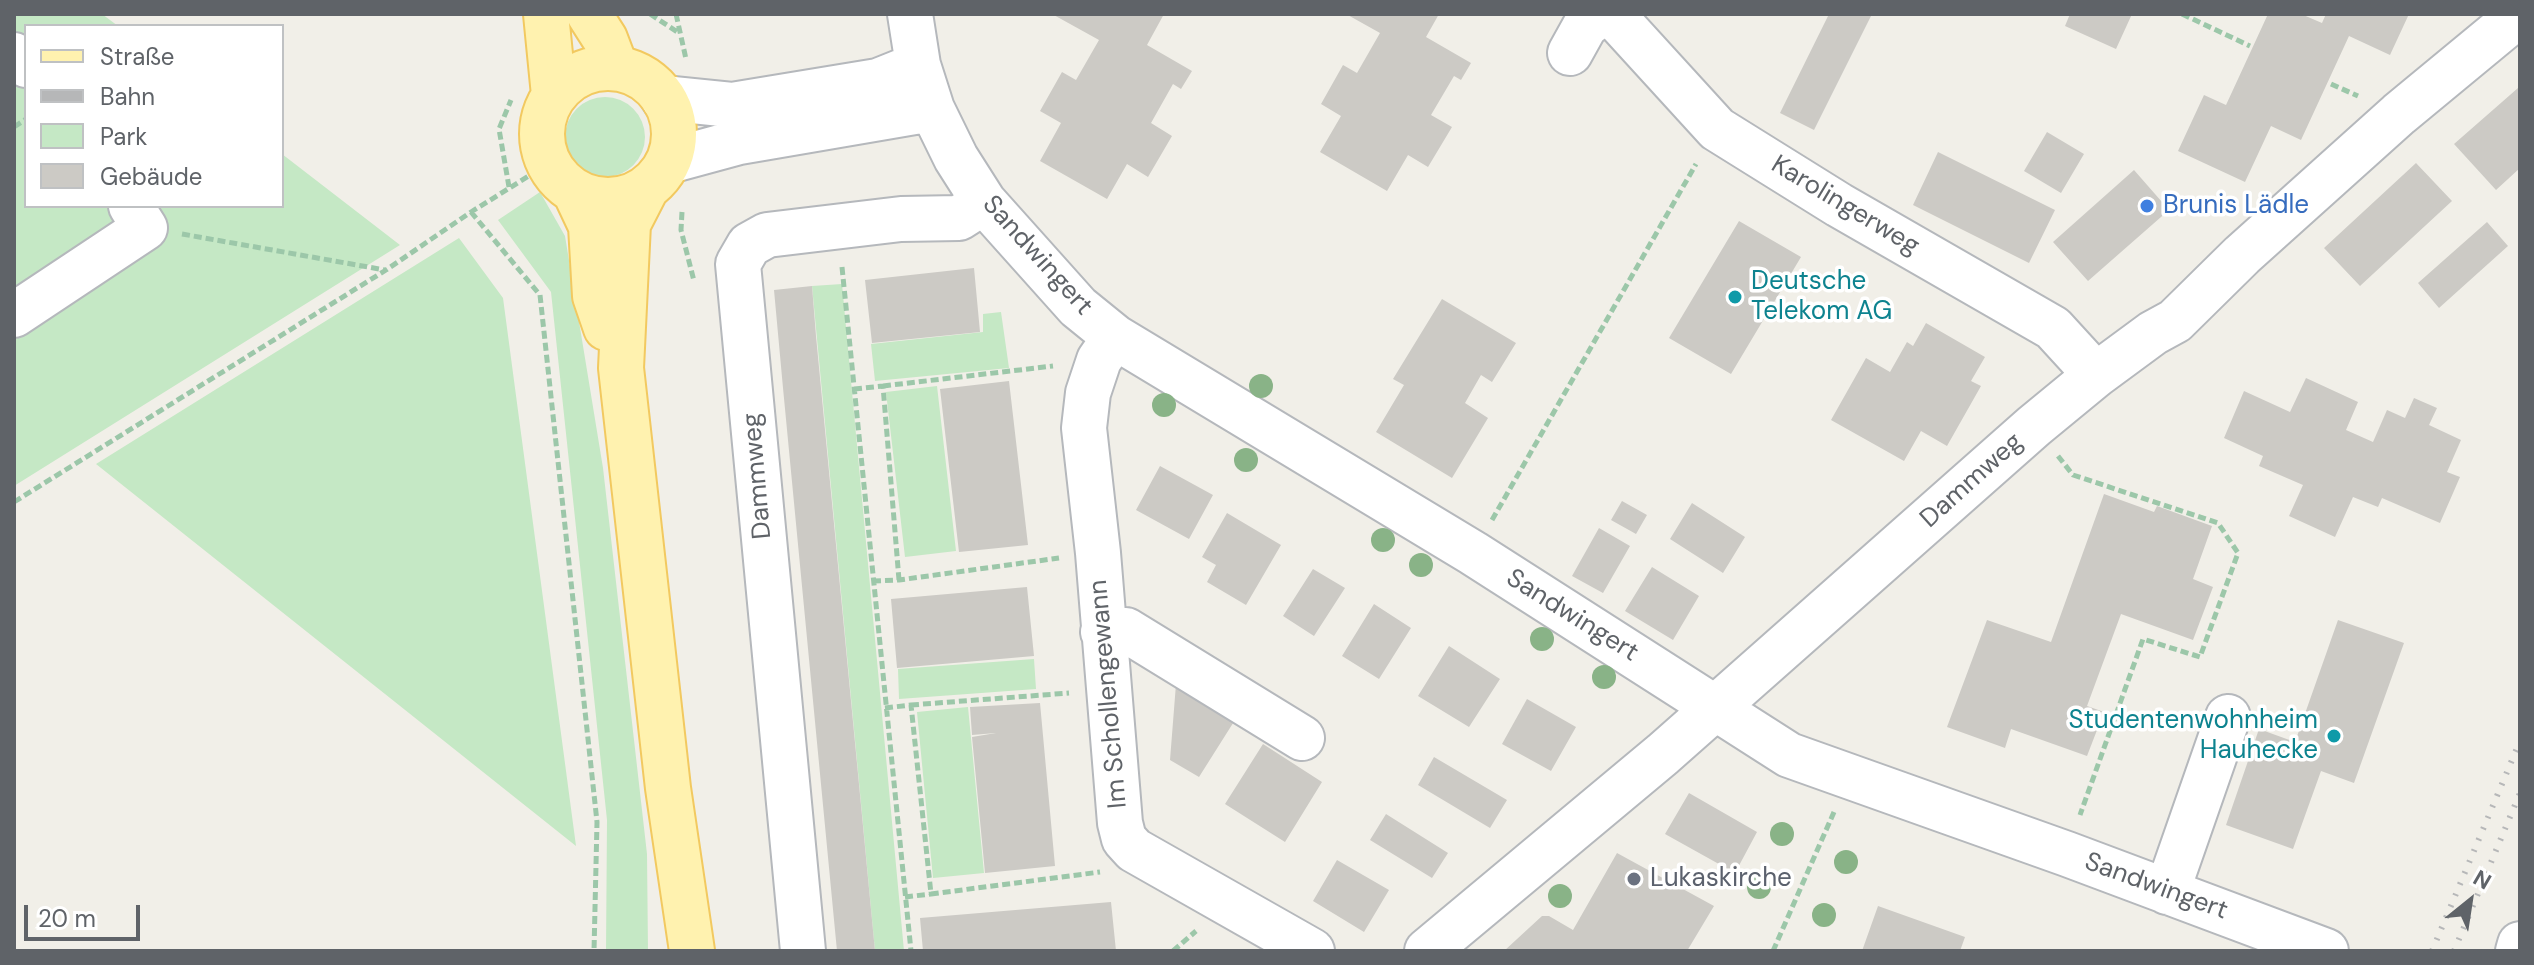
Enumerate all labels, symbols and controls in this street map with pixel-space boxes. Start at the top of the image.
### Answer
legend [24,24,284,208]
text: Straße [100,41,174,72]
text: Bahn [100,81,155,112]
text: Park [100,121,147,152]
street label: Karolingerweg [1765,150,1925,262]
text: Gebäude [100,161,202,192]
street label: Sandwingert [975,190,1099,322]
place label: Brunis Lädle [2163,190,2309,222]
marker: Brunis Lädle [2138,197,2156,215]
place label: Deutsche Telekom AG [1751,266,1892,328]
marker: Deutsche Telekom AG [1726,288,1744,306]
street label: Dammweg [737,411,779,541]
street label: Dammweg [1914,427,2030,535]
street label: Sandwingert [1500,563,1644,669]
street label: Im Schollengewann [1083,578,1135,810]
place label: Studentenwohnheim Hauhecke [2069,705,2318,766]
marker: Studentenwohnheim Hauhecke [2325,727,2343,745]
street label: Sandwingert [2080,847,2232,927]
north arrow [2430,861,2510,941]
place label: Lukaskirche [1650,863,1792,895]
text: N [2468,863,2496,896]
marker: Lukaskirche [1625,870,1643,888]
scale bar [28,889,144,939]
text: 20 m [38,903,96,934]

